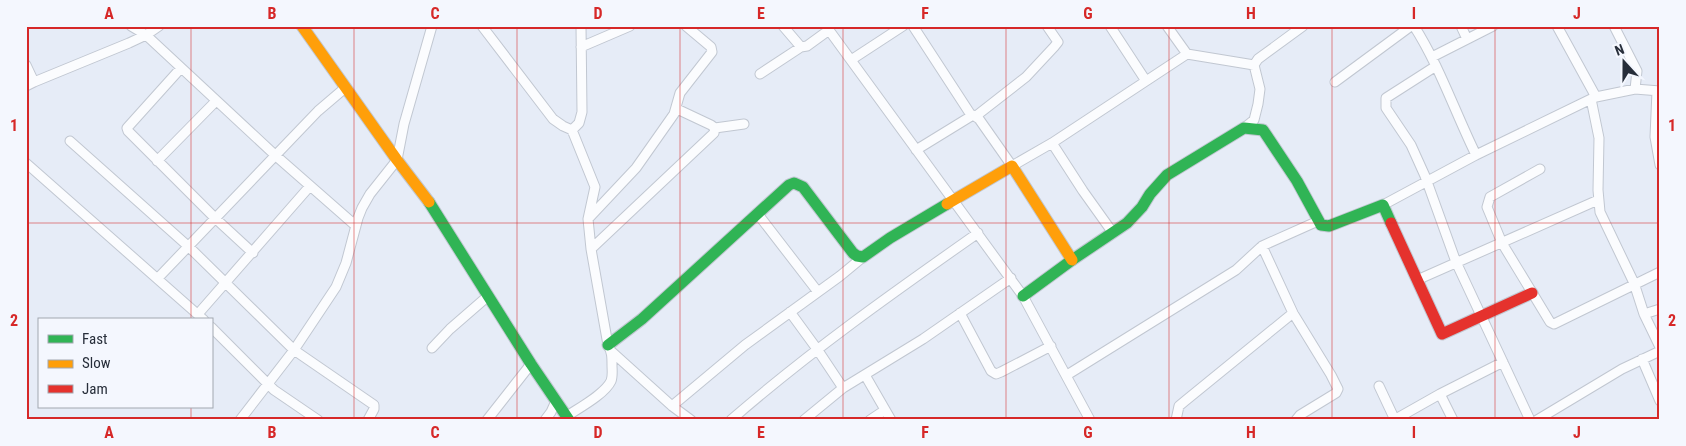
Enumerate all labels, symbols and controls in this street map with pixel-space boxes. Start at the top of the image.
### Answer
text: A [104,4,114,23]
text: B [268,4,277,23]
text: C [430,4,440,23]
text: D [593,4,603,23]
text: E [757,4,765,23]
text: F [921,4,929,23]
text: G [1083,4,1093,23]
text: H [1246,4,1256,23]
text: I [1412,4,1416,23]
text: J [1573,4,1581,23]
north arrow [1598,38,1648,88]
text: N [1612,41,1626,59]
text: 1 [10,116,18,135]
text: 1 [1668,116,1676,135]
text: 2 [10,311,18,330]
text: 2 [1668,311,1676,330]
legend [38,318,212,408]
text: Fast [82,330,107,348]
text: Slow [82,354,111,372]
text: Jam [82,380,108,398]
text: A [104,423,114,442]
text: B [268,423,277,442]
text: C [430,423,440,442]
text: D [593,423,603,442]
text: E [757,423,765,442]
text: F [921,423,929,442]
text: G [1083,423,1093,442]
text: H [1246,423,1256,442]
text: I [1412,423,1416,442]
text: J [1573,423,1581,442]

